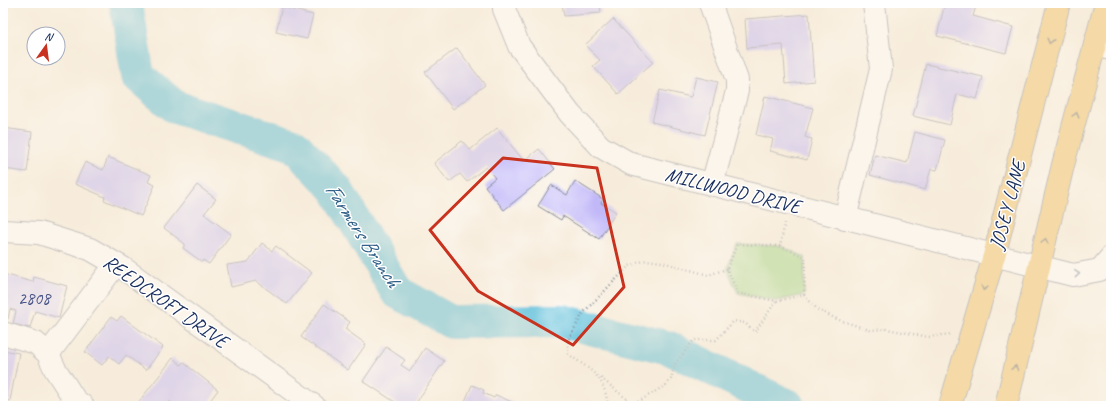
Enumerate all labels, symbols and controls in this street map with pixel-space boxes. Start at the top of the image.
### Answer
north arrow [26,26,66,66]
text: N [43,29,56,44]
one-way arrow [1046,38,1054,44]
one-way arrow [1072,112,1080,119]
street label: JOSEY LANE [983,156,1032,253]
street label: MILLWOOD DRIVE [663,162,806,220]
water label: Farmers Branch [320,178,407,293]
one-way arrow [1040,238,1048,245]
street label: REEDCROFT DRIVE [99,249,235,355]
one-way arrow [1073,270,1080,279]
one-way arrow [980,285,989,292]
house number: 2808 [18,287,52,309]
one-way arrow [1010,365,1019,372]

